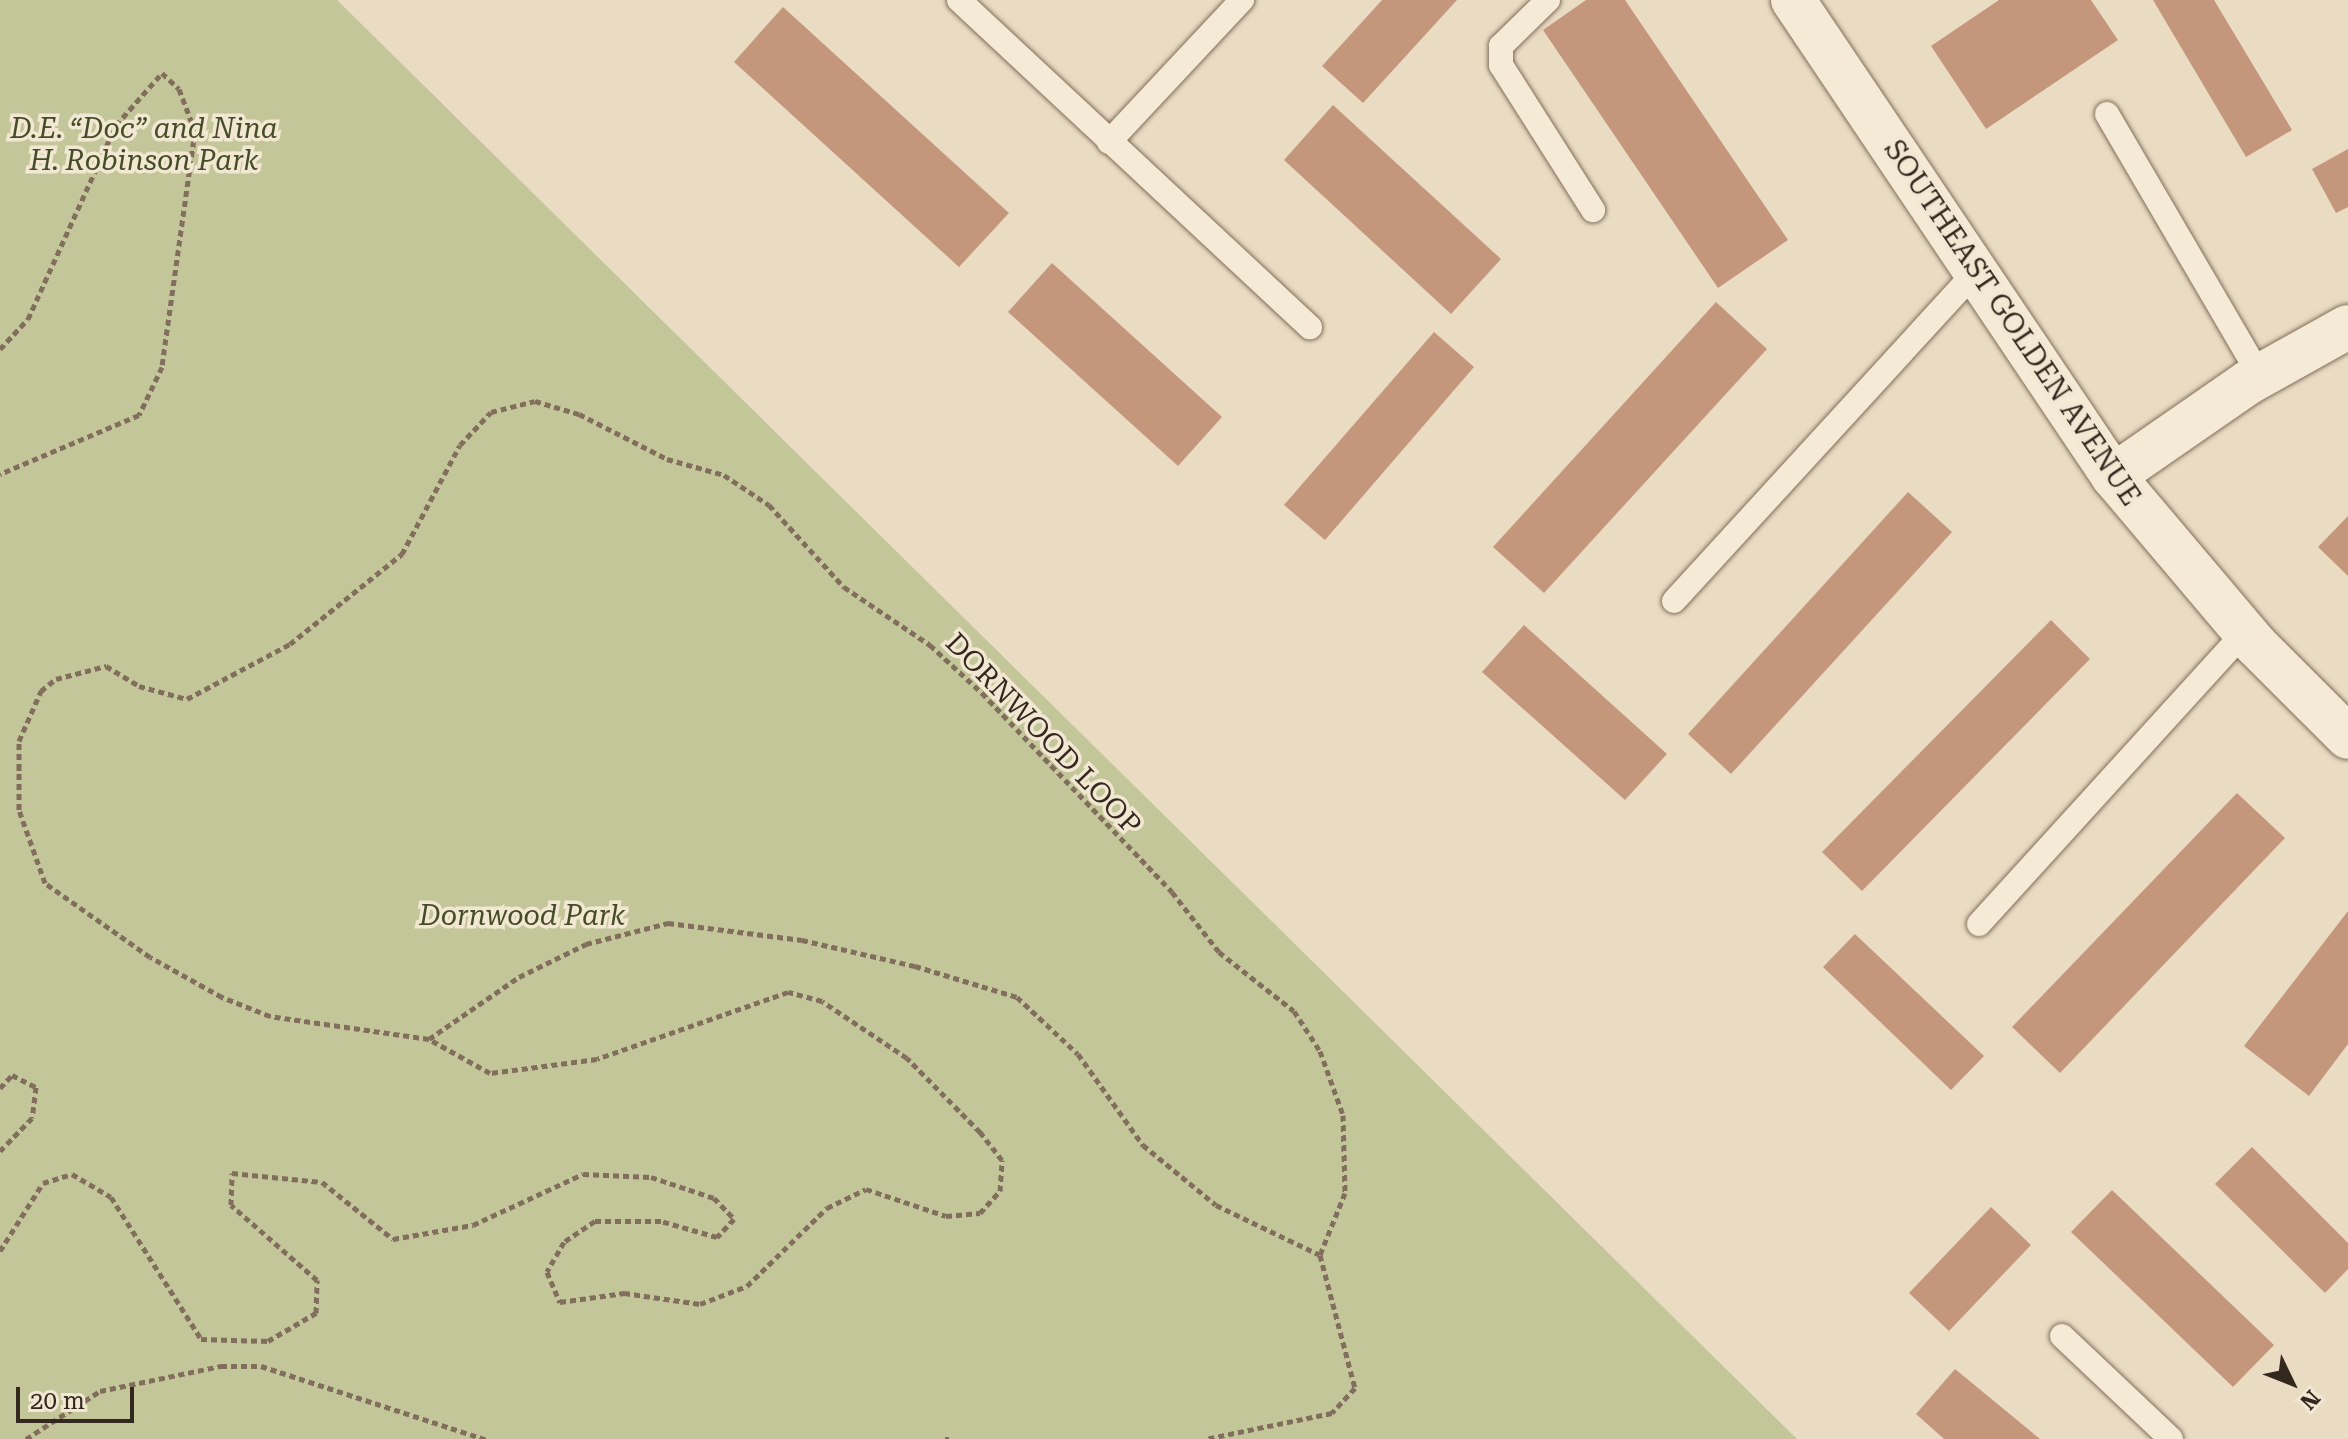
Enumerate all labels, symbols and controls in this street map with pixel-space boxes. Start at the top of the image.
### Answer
park label: D.E. “Doc” and Nina H. Robinson Park [10,112,278,178]
street label: SOUTHEAST GOLDEN AVENUE [1877,134,2147,512]
street label: DORNWOOD LOOP [938,626,1148,842]
park label: Dornwood Park [419,899,625,933]
north arrow [2252,1343,2332,1423]
scale bar [20,1371,138,1421]
text: N [2295,1385,2325,1414]
text: 20 m [30,1387,85,1415]

